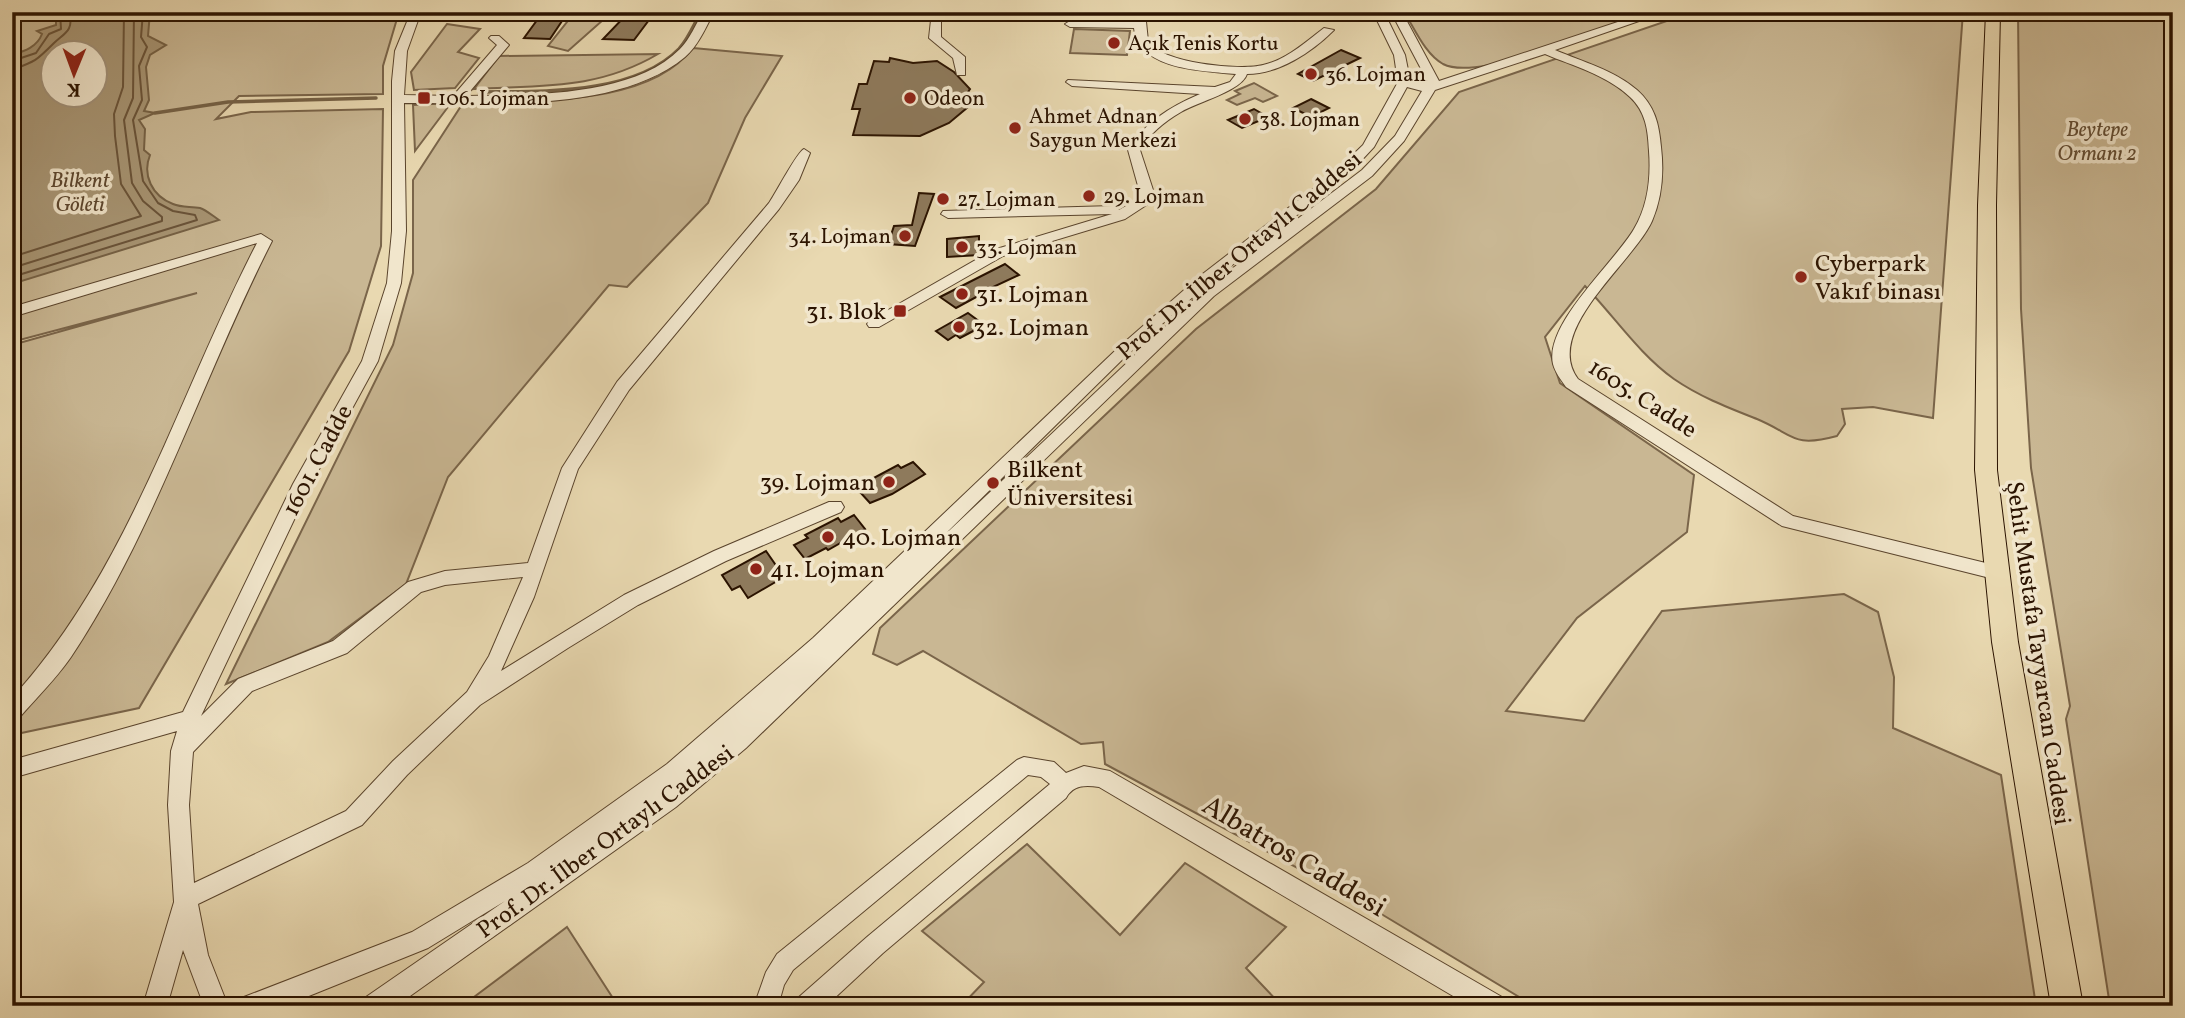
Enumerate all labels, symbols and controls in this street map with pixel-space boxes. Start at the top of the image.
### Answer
place label: Açık Tenis Kortu [1128,30,1279,59]
marker: Açık Tenis Kortu [1106,35,1122,51]
north arrow [38,38,108,108]
place label: 36. Lojman [1325,61,1426,90]
marker: 36. Lojman [1303,66,1319,82]
text: K [66,76,81,102]
place label: 106. Lojman [438,85,549,114]
place label: Odeon [924,85,985,114]
marker: 106. Lojman [416,90,432,106]
marker: Odeon [902,90,918,106]
place label: Ahmet Adnan Saygun Merkezi [1029,103,1177,156]
place label: 38. Lojman [1259,106,1360,135]
marker: 38. Lojman [1237,111,1253,127]
park label: Beytepe Ormanı 2 [2057,116,2137,169]
marker: Ahmet Adnan Saygun Merkezi [1007,120,1023,136]
street label: Prof. Dr. İlber Ortaylı Caddesi [1110,144,1370,369]
water label: Bilkent Göleti [51,167,111,220]
place label: 29. Lojman [1103,183,1205,212]
place label: 27. Lojman [957,186,1055,215]
marker: 29. Lojman [1081,188,1097,204]
marker: 27. Lojman [935,191,951,207]
place label: 34. Lojman [788,223,891,252]
marker: 34. Lojman [897,228,913,244]
place label: 33. Lojman [976,234,1077,263]
marker: 33. Lojman [954,239,970,255]
place label: Cyberpark Vakıf binası [1815,248,1941,310]
marker: Cyberpark Vakıf binası [1793,269,1809,285]
place label: 31. Lojman [976,279,1089,313]
marker: 31. Lojman [954,286,970,302]
place label: 31. Blok [806,296,886,330]
marker: 31. Blok [892,303,908,319]
place label: 32. Lojman [973,312,1089,346]
marker: 32. Lojman [951,319,967,335]
street label: 1605. Cadde [1581,352,1703,448]
street label: 1601. Cadde [275,399,362,523]
place label: Bilkent Üniversitesi [1007,454,1133,516]
place label: 39. Lojman [760,467,875,501]
marker: 39. Lojman [881,474,897,490]
marker: Bilkent Üniversitesi [985,475,1001,491]
street label: Şehit Mustafa Tayyarcan Caddesi [1996,479,2078,827]
place label: 40. Lojman [842,522,961,556]
marker: 40. Lojman [820,529,836,545]
place label: 41. Lojman [770,554,885,588]
marker: 41. Lojman [748,561,764,577]
street label: Prof. Dr. İlber Ortaylı Caddesi [471,738,742,948]
street label: Albatros Caddesi [1194,787,1393,928]

